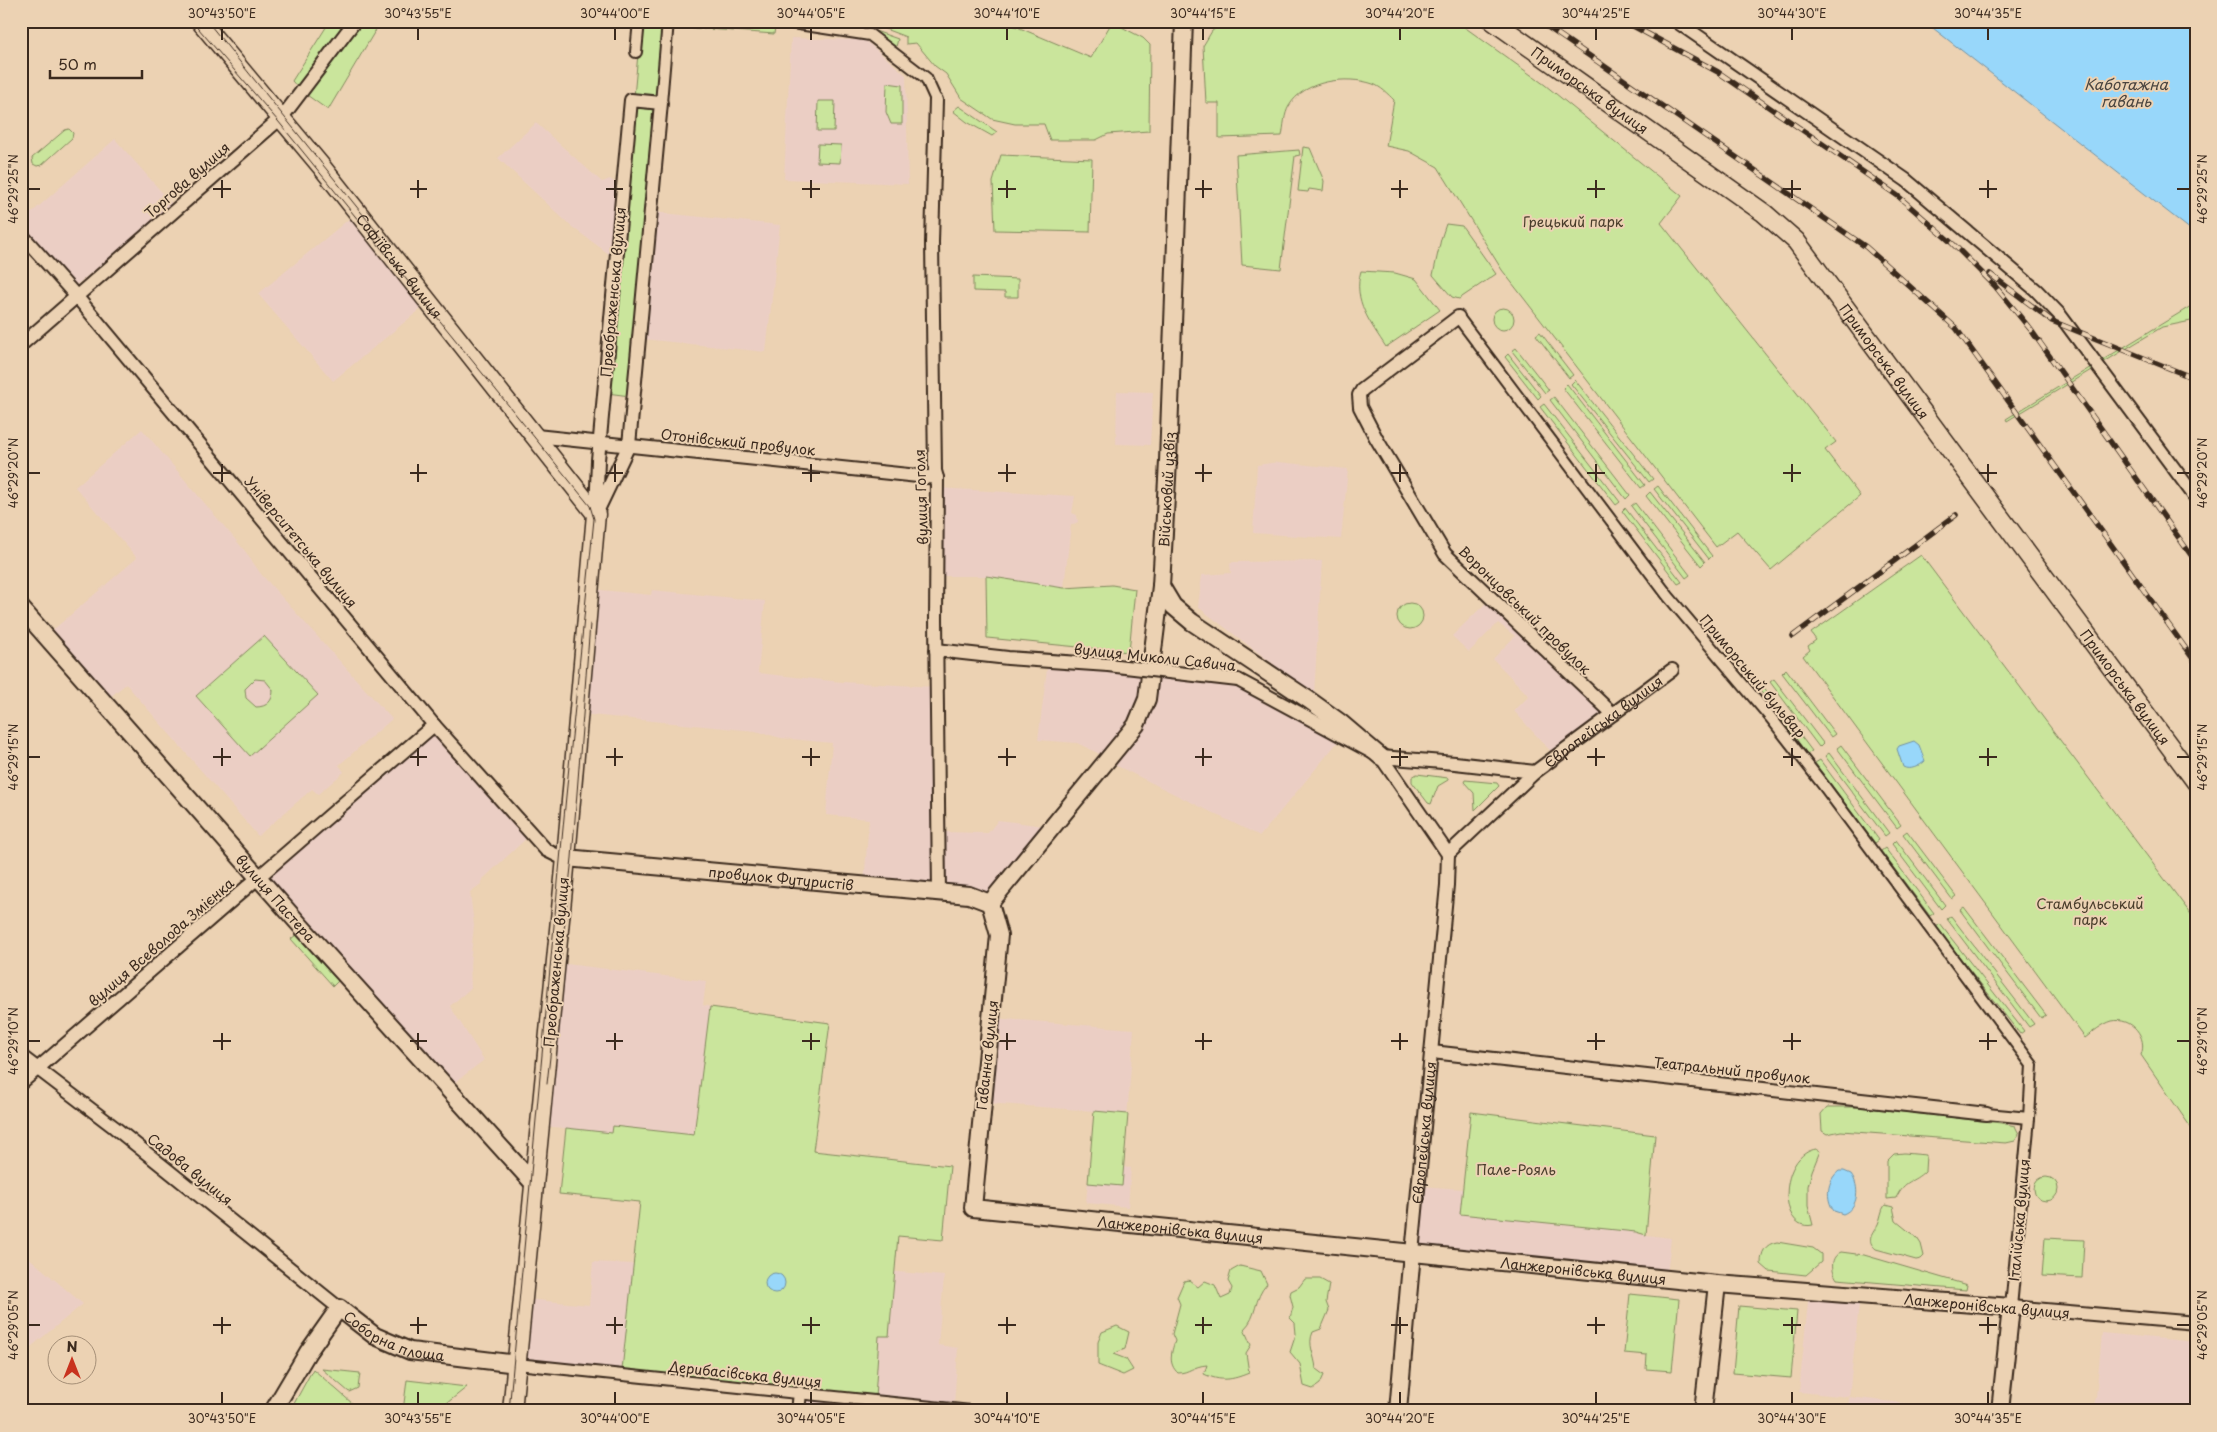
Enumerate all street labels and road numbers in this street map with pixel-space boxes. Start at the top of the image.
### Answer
street label: Приморська вулиця [1527,41,1653,139]
street label: Торгова вулиця [140,137,234,223]
street label: Преображенська вулиця [595,206,631,378]
street label: Софіївська вулиця [352,209,448,323]
street label: Приморська вулиця [1835,299,1935,423]
street label: Отонівський провулок [660,423,817,461]
street label: Військовий узвіз [1153,431,1180,548]
street label: вулиця Гоголя [909,449,933,545]
street label: Університетська вулиця [240,472,362,612]
street label: Воронцовський провулок [1454,541,1596,680]
street label: Приморський бульвар [1695,610,1811,742]
street label: Приморська вулиця [2076,625,2175,749]
street label: вулиця Миколи Савича [1073,638,1237,676]
street label: Європейська вулиця [1539,670,1667,772]
street label: вулиця Пастера [231,849,321,947]
street label: провулок Футуристів [708,861,855,895]
street label: вулиця Всеволода Змієнка [84,873,239,1011]
street label: Преображенська вулиця [538,876,574,1048]
street label: Гаванна вулиця [971,999,1003,1111]
street label: Театральний провулок [1653,1051,1812,1089]
street label: Європейська вулиця [1406,1060,1441,1205]
street label: Садова вулиця [143,1128,237,1210]
street label: Італійська вулиця [2003,1158,2035,1282]
street label: Ланжеронівська вулиця [1097,1210,1264,1248]
street label: Ланжеронівська вулиця [1499,1251,1667,1289]
street label: Ланжеронівська вулиця [1903,1288,2071,1324]
street label: Соборна площа [340,1305,446,1366]
street label: Дерибасівська вулиця [667,1355,822,1392]

